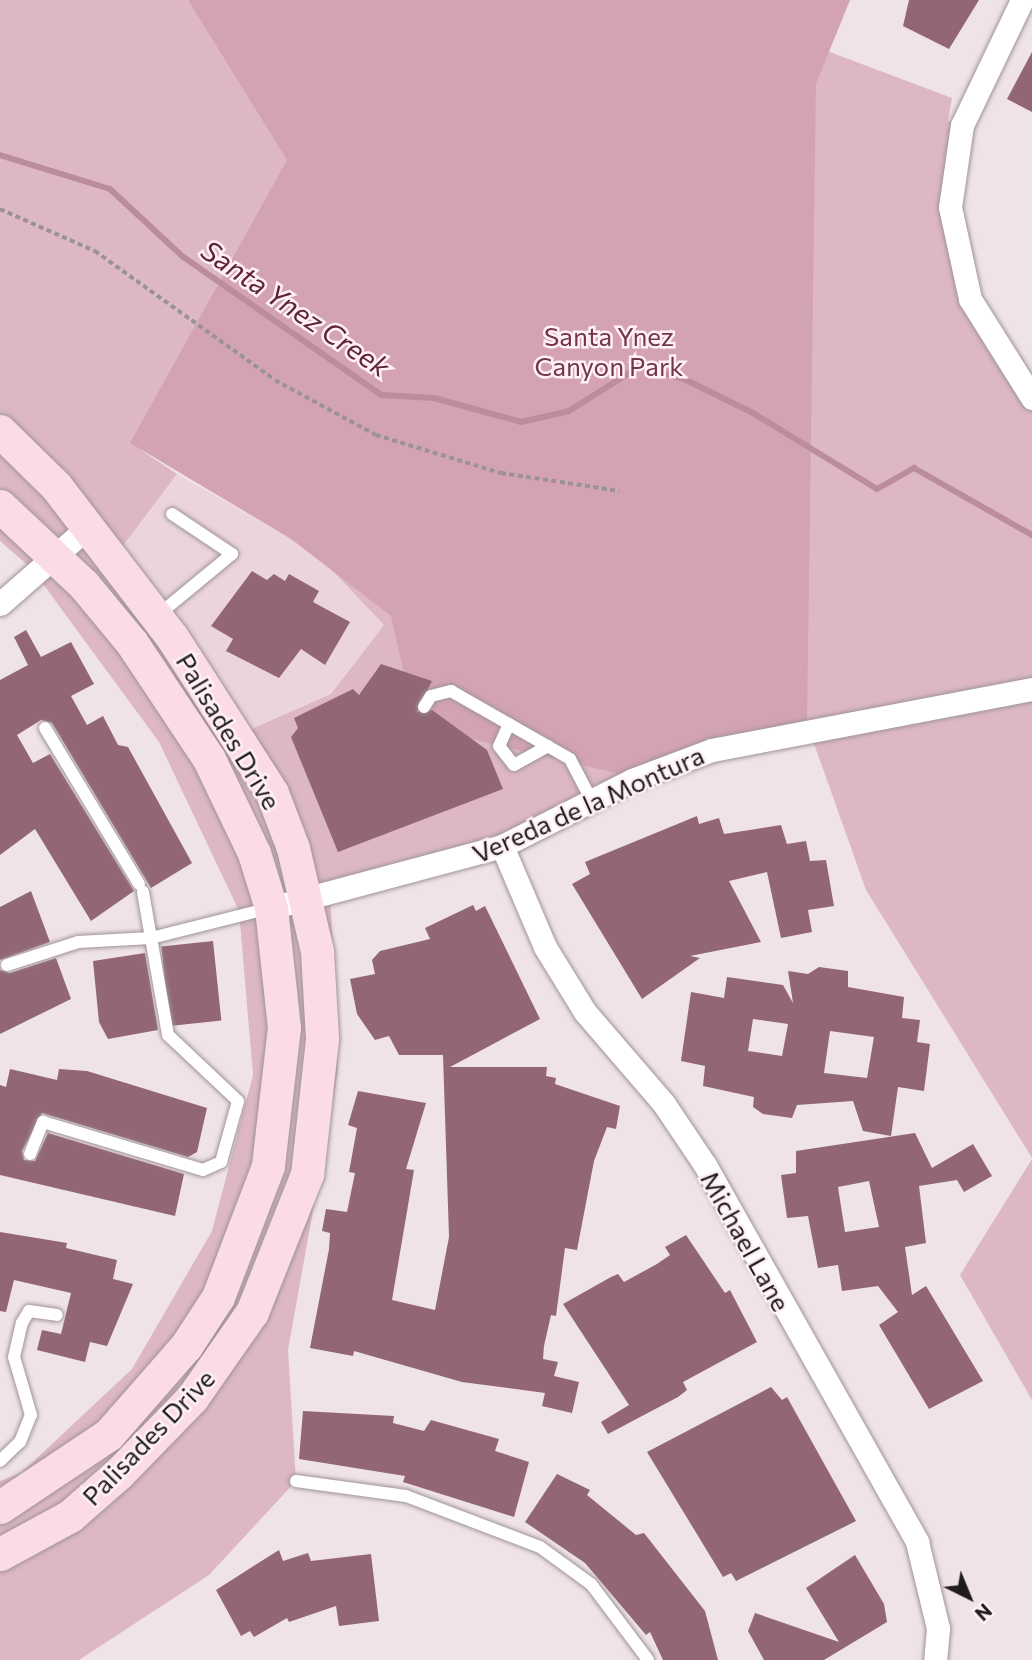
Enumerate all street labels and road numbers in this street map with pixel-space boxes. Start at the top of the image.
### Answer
street label: Palisades Drive [170,647,288,815]
street label: Vereda de la Montura [467,739,709,869]
street label: Michael Lane [695,1166,797,1316]
street label: Palisades Drive [75,1363,221,1511]

